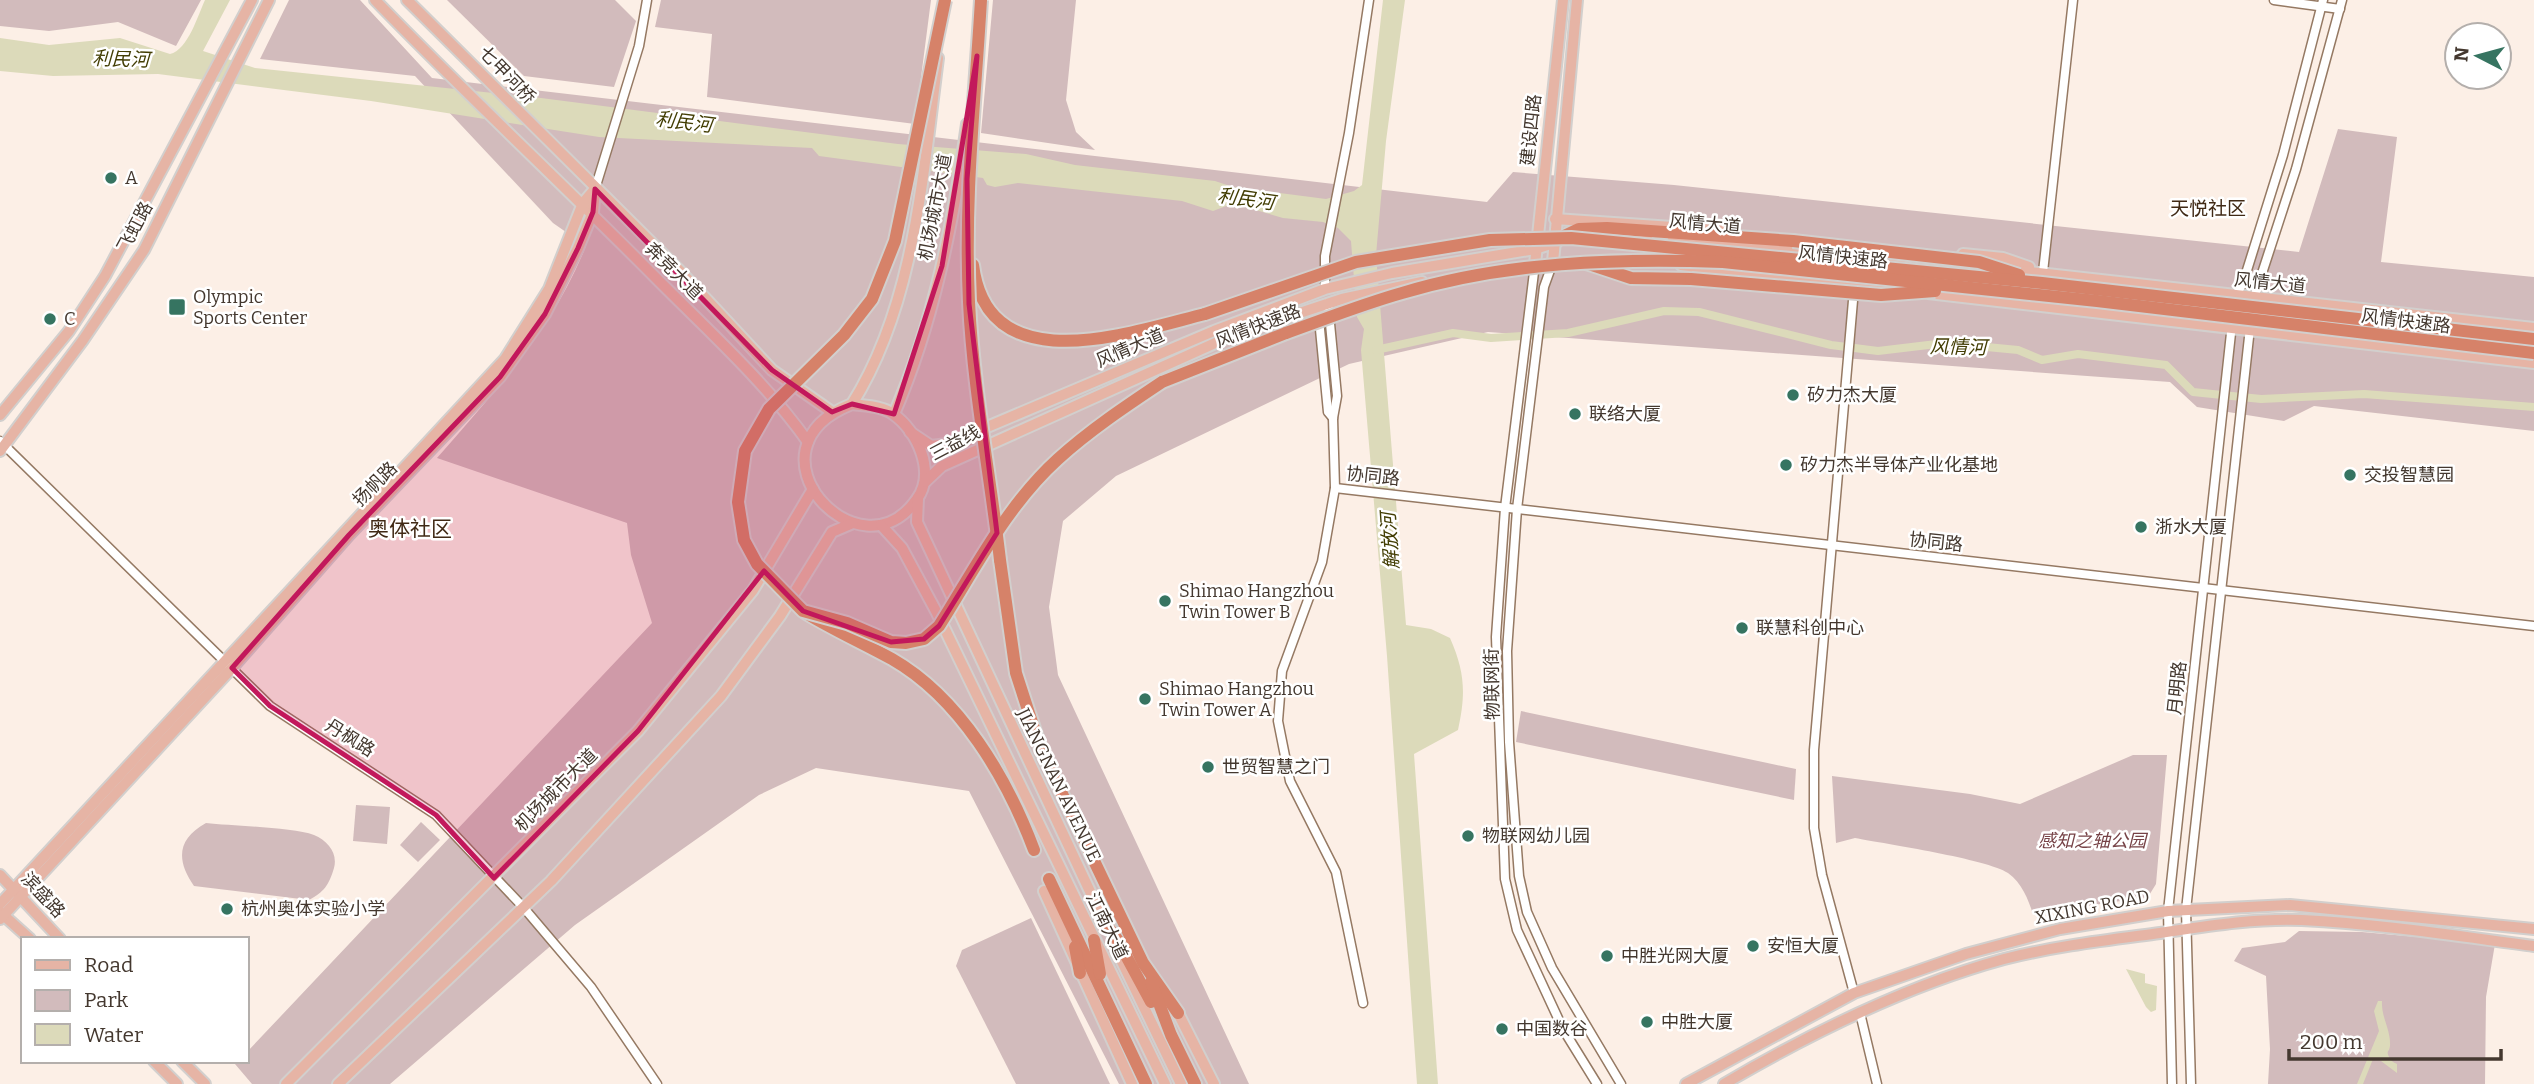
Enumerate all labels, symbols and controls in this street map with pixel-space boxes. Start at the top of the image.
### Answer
north arrow [2443,21,2513,91]
street label: 七甲河桥 [474,41,540,109]
text: N [2449,45,2474,63]
water label: 利民河 [92,47,154,72]
street label: 建设四路 [1516,93,1546,167]
water label: 利民河 [654,107,718,137]
street label: 机场城市大道 [914,152,956,262]
place label: A [125,167,138,189]
marker: A [103,170,119,186]
water label: 利民河 [1216,184,1280,215]
district label: 天悦社区 [2170,197,2246,220]
street label: 飞虹路 [113,198,157,256]
street label: 风情大道 [1668,210,1742,238]
street label: 奔竞大道 [641,238,707,304]
street label: 风情快速路 [1797,241,1889,273]
street label: 风情大道 [2233,268,2307,298]
place label: Olympic Sports Center [193,286,307,329]
marker: Olympic Sports Center [167,297,187,317]
street label: 风情快速路 [1212,300,1304,352]
street label: 风情快速路 [2360,305,2452,337]
place label: C [64,308,76,330]
marker: C [42,311,58,327]
street label: 风情大道 [1093,324,1167,372]
water label: 风情河 [1929,335,1991,359]
place label: 矽力杰大厦 [1807,384,1897,406]
marker: 矽力杰大厦 [1785,387,1801,403]
place label: 联络大厦 [1589,403,1661,425]
marker: 联络大厦 [1567,406,1583,422]
street label: 三益线 [926,421,984,465]
place label: 矽力杰半导体产业化基地 [1800,454,1998,476]
street label: 扬帆路 [348,457,402,511]
marker: 矽力杰半导体产业化基地 [1778,457,1794,473]
street label: 协同路 [1345,462,1401,490]
place label: 交投智慧园 [2364,464,2454,486]
marker: 交投智慧园 [2342,467,2358,483]
water label: 解放河 [1376,508,1403,570]
district label: 奥体社区 [368,516,452,542]
place label: 浙水大厦 [2155,516,2227,538]
marker: 浙水大厦 [2133,519,2149,535]
street label: 协同路 [1908,528,1964,556]
place label: Shimao Hangzhou Twin Tower B [1179,580,1334,623]
marker: Shimao Hangzhou Twin Tower B [1157,593,1173,609]
place label: 联慧科创中心 [1756,617,1864,639]
marker: 联慧科创中心 [1734,620,1750,636]
street label: 物联网街 [1480,648,1504,720]
street label: 月明路 [2163,660,2191,716]
place label: Shimao Hangzhou Twin Tower A [1159,678,1314,721]
marker: Shimao Hangzhou Twin Tower A [1137,691,1153,707]
street label: JIANGNAN AVENUE [1012,704,1106,865]
street label: 丹枫路 [321,714,379,762]
street label: 机场城市大道 [510,744,602,836]
place label: 世贸智慧之门 [1222,756,1330,778]
marker: 世贸智慧之门 [1200,759,1216,775]
place label: 物联网幼儿园 [1482,825,1590,847]
marker: 物联网幼儿园 [1460,828,1476,844]
park label: 感知之轴公园 [2038,830,2149,852]
street label: 滨盛路 [17,868,69,922]
street label: XIXING ROAD [2033,885,2151,929]
street label: 江南大道 [1081,889,1133,963]
place label: 杭州奥体实验小学 [241,898,385,920]
marker: 杭州奥体实验小学 [219,901,235,917]
place label: 安恒大厦 [1767,935,1839,957]
legend [21,937,248,1063]
marker: 安恒大厦 [1745,938,1761,954]
place label: 中胜光网大厦 [1621,945,1729,967]
marker: 中胜光网大厦 [1599,948,1615,964]
text: Road [84,952,133,978]
text: Park [84,987,128,1013]
place label: 中胜大厦 [1661,1011,1733,1033]
marker: 中胜大厦 [1639,1014,1655,1030]
place label: 中国数谷 [1516,1018,1588,1040]
scale bar [2289,1018,2501,1062]
marker: 中国数谷 [1494,1021,1510,1037]
text: Water [84,1022,143,1048]
text: 200 m [2300,1029,2363,1055]

